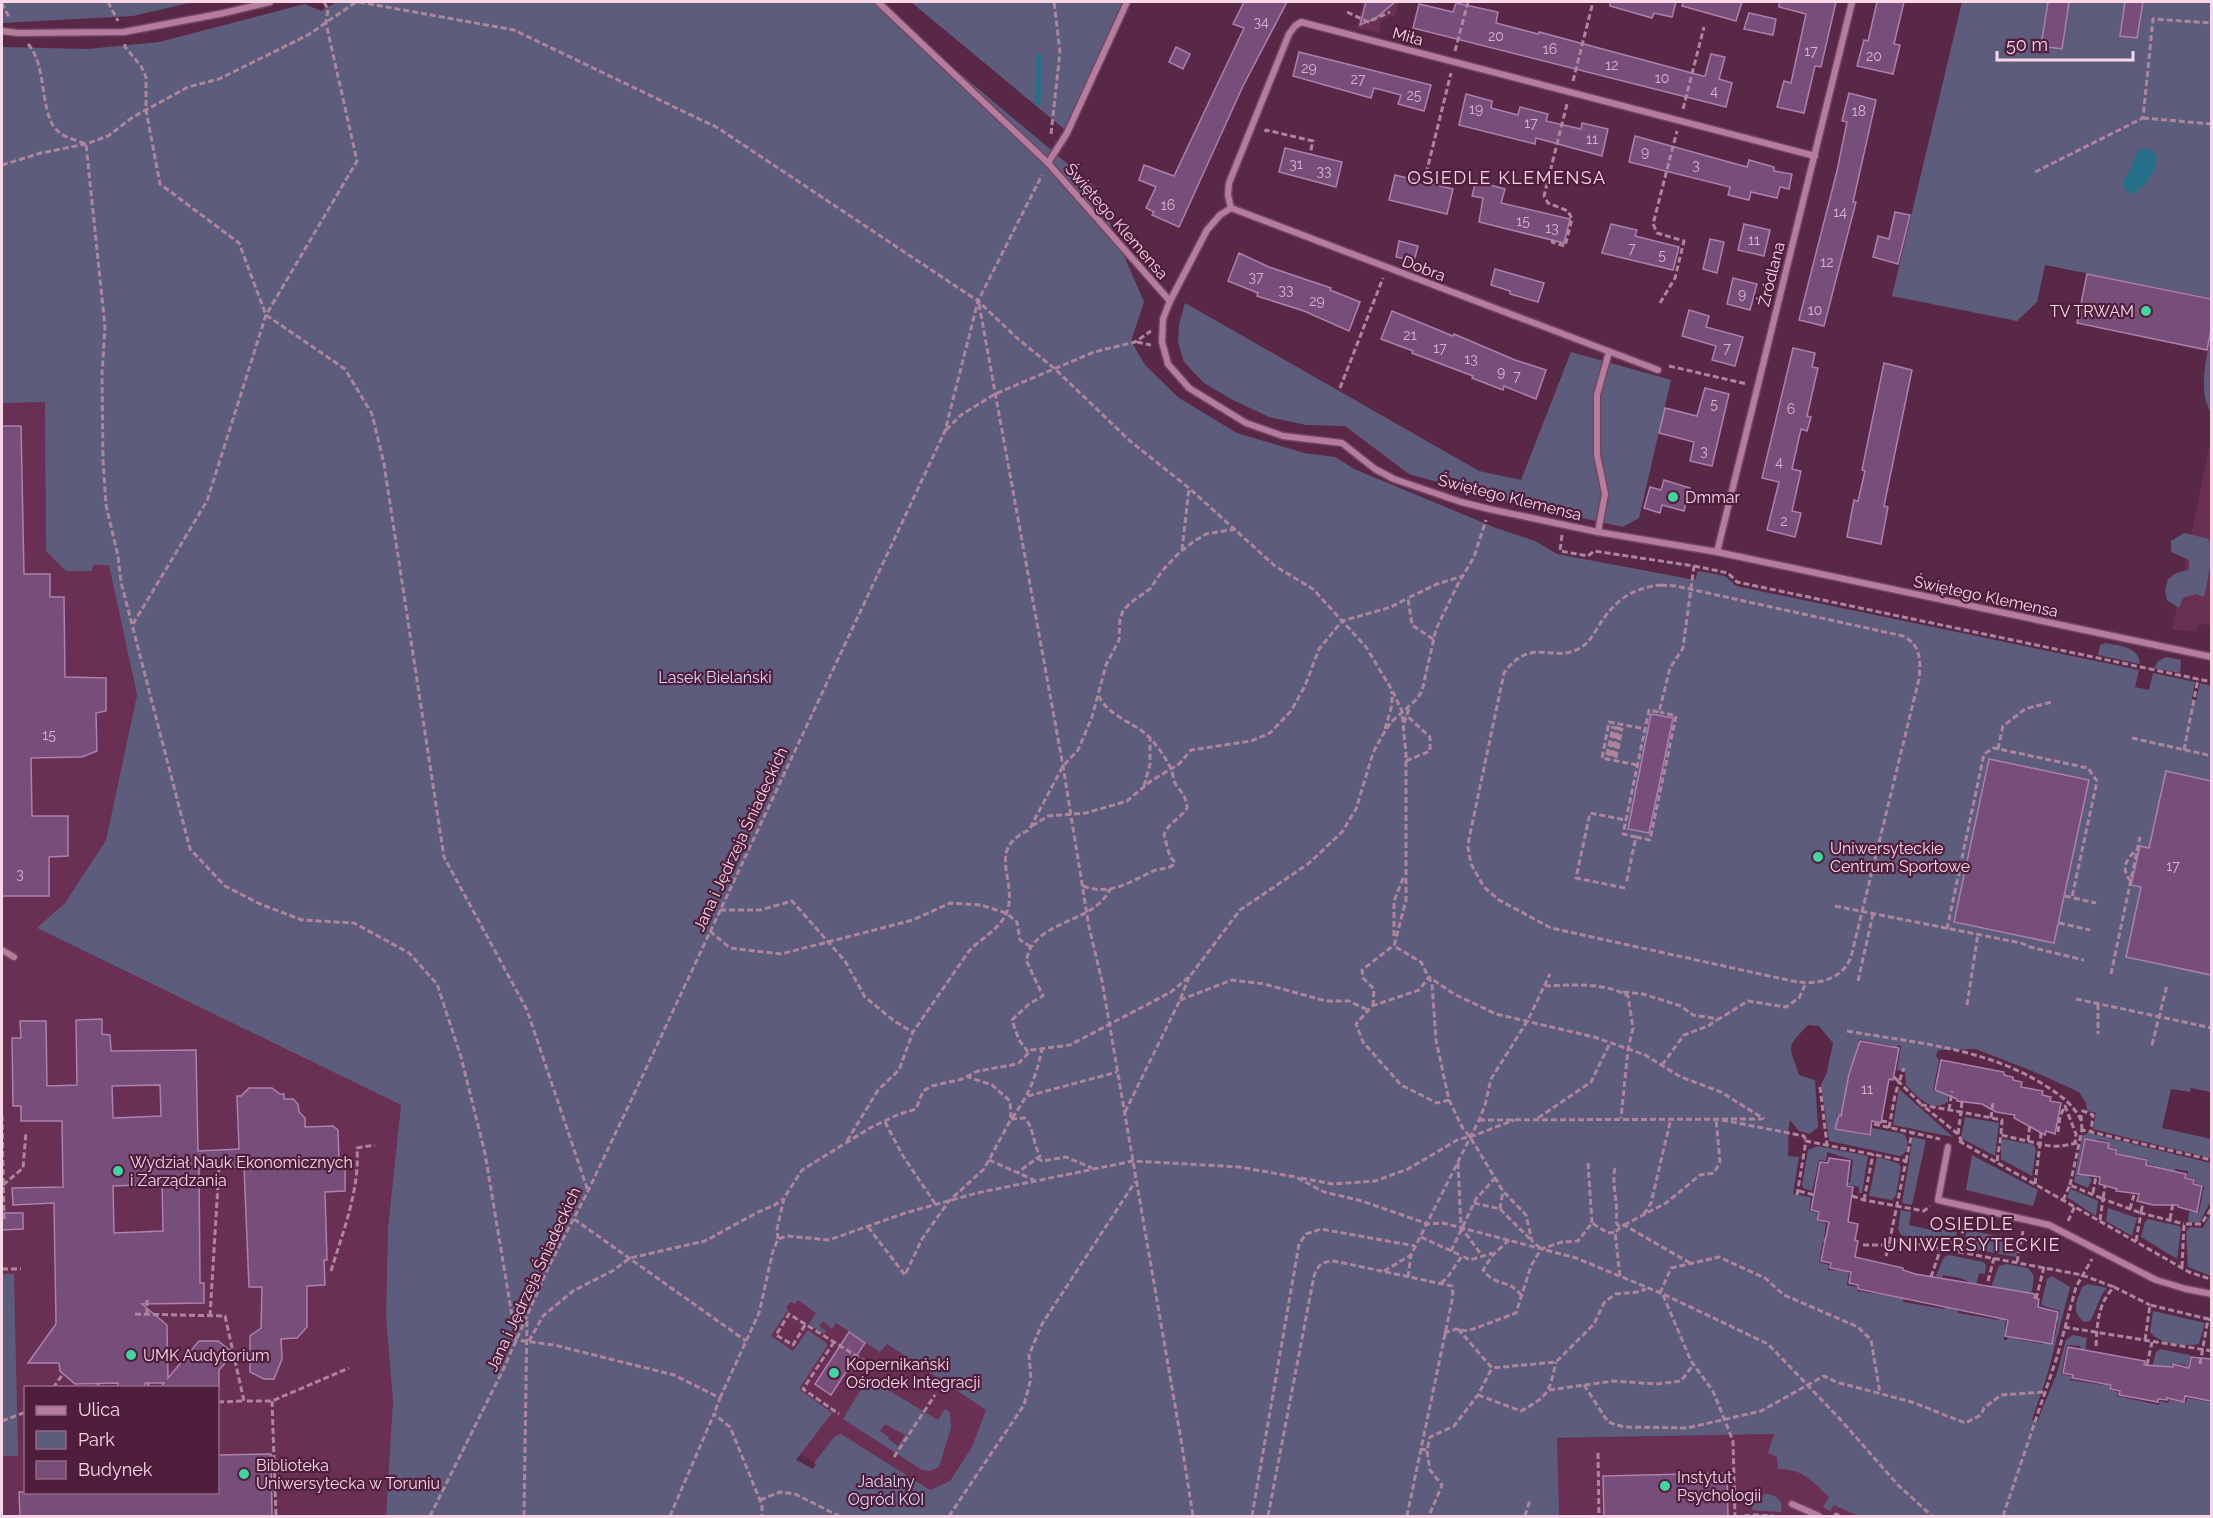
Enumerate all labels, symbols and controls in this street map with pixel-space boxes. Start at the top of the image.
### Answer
house number: 34 [1253,14,1269,30]
street label: Miła [1390,23,1425,50]
scale bar [1997,24,2134,62]
house number: 20 [1488,28,1504,44]
text: 50 m [2006,34,2048,55]
house number: 16 [1543,41,1557,57]
house number: 17 [1804,43,1818,59]
house number: 20 [1866,48,1882,64]
house number: 12 [1605,57,1619,73]
house number: 29 [1301,60,1317,76]
house number: 10 [1655,70,1669,86]
house number: 27 [1351,71,1366,87]
house number: 4 [1710,83,1718,99]
house number: 25 [1407,87,1422,103]
house number: 19 [1469,101,1483,117]
house number: 18 [1852,103,1866,119]
house number: 17 [1524,115,1538,131]
house number: 11 [1586,131,1598,147]
house number: 9 [1641,144,1649,160]
house number: 31 [1289,156,1303,172]
house number: 3 [1692,157,1700,173]
street label: Świętego Klemensa [1061,159,1173,283]
house number: 33 [1317,163,1331,179]
district label: OSIEDLE KLEMENSA [1407,167,1607,188]
house number: 16 [1161,197,1175,213]
house number: 14 [1833,204,1847,220]
house number: 15 [1516,213,1530,229]
house number: 13 [1545,220,1559,236]
house number: 11 [1748,232,1760,248]
house number: 7 [1628,240,1636,256]
street label: Źródlana [1753,240,1789,308]
house number: 5 [1658,247,1666,263]
street label: Dobra [1399,252,1448,285]
house number: 12 [1820,254,1834,270]
house number: 37 [1249,269,1264,285]
house number: 33 [1279,282,1293,298]
house number: 9 [1738,286,1746,302]
house number: 29 [1309,293,1325,309]
house number: 10 [1808,302,1822,318]
place label: TV TRWAM [2050,302,2134,321]
marker: TV TRWAM [2139,304,2153,318]
house number: 21 [1403,327,1417,343]
house number: 17 [1433,340,1447,356]
house number: 7 [1723,340,1731,356]
house number: 13 [1464,351,1478,367]
house number: 9 [1497,364,1505,380]
house number: 7 [1513,368,1521,384]
house number: 5 [1710,396,1718,412]
house number: 6 [1787,401,1795,417]
house number: 3 [1700,443,1708,459]
house number: 4 [1775,454,1783,470]
street label: Świętego Klemensa [1436,469,1584,525]
place label: Dmmar [1685,488,1741,507]
marker: Dmmar [1666,490,1680,504]
house number: 2 [1780,513,1788,529]
street label: Świętego Klemensa [1912,571,2060,621]
park label: Lasek Bielański [658,668,772,687]
house number: 15 [42,727,56,743]
street label: Jana i Jędrzeja Śniadeckich [688,744,792,934]
place label: Uniwersyteckie Centrum Sportowe [1830,839,1970,876]
marker: Uniwersyteckie Centrum Sportowe [1811,850,1825,864]
house number: 17 [2166,858,2180,874]
house number: 3 [16,866,24,882]
house number: 11 [1861,1081,1873,1097]
place label: Wydział Nauk Ekonomicznych i Zarządzania [130,1153,353,1190]
marker: Wydział Nauk Ekonomicznych i Zarządzania [111,1164,125,1178]
street label: Jana i Jędrzeja Śniadeckich [481,1184,585,1374]
district label: OSIEDLE UNIWERSYTECKIE [1883,1213,2061,1255]
place label: UMK Audytorium [143,1346,270,1365]
marker: UMK Audytorium [124,1348,138,1362]
place label: Kopernikański Ośrodek Integracji [846,1355,980,1392]
marker: Kopernikański Ośrodek Integracji [827,1366,841,1380]
legend [24,1386,219,1494]
text: Ulica [78,1399,120,1420]
text: Park [78,1429,115,1450]
place label: Biblioteka Uniwersytecka w Toruniu [256,1456,440,1493]
text: Budynek [78,1459,153,1480]
marker: Biblioteka Uniwersytecka w Toruniu [237,1467,251,1481]
place label: Instytut Psychologii [1677,1468,1761,1505]
park label: Jadalny Ogród KOI [848,1472,924,1509]
marker: Instytut Psychologii [1658,1479,1672,1493]

